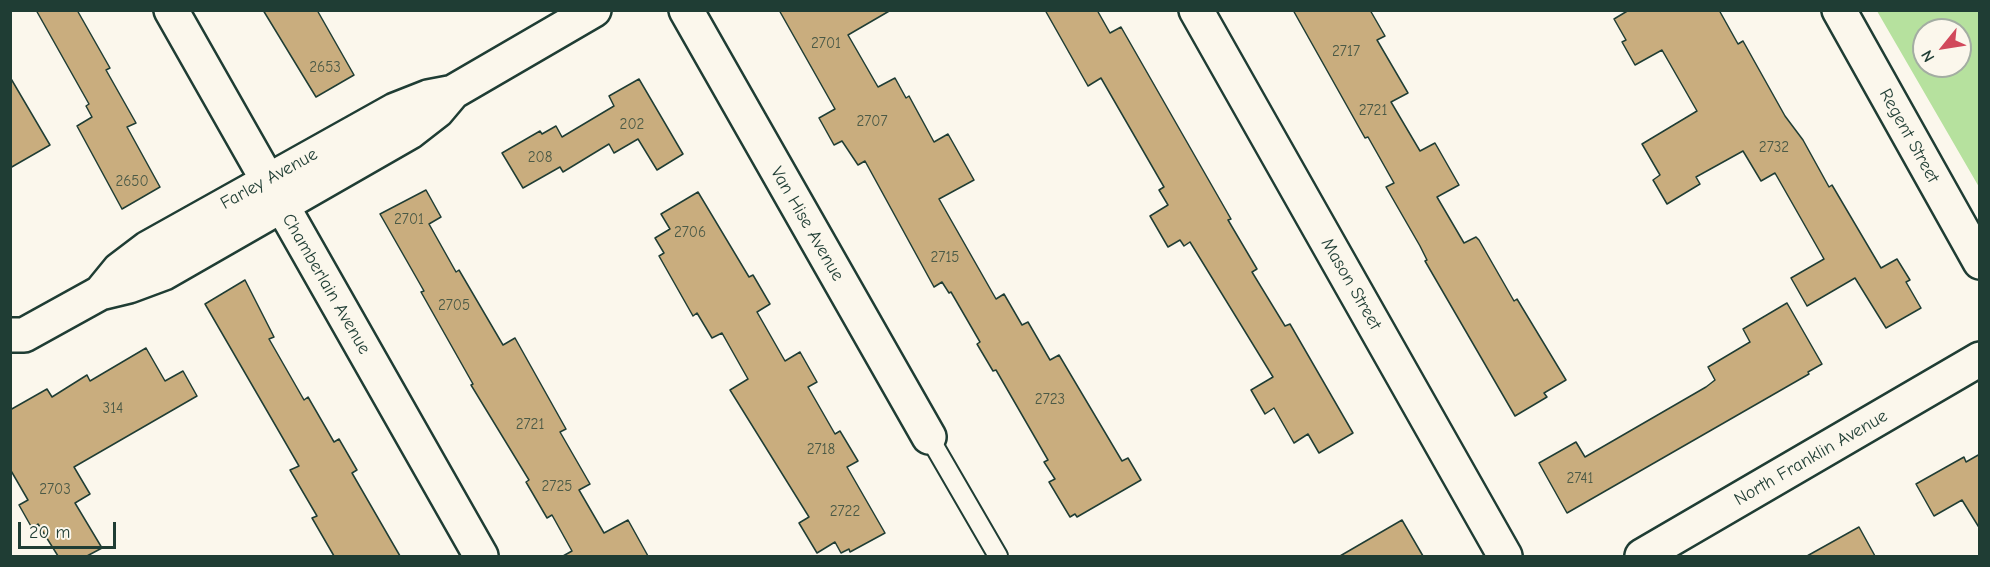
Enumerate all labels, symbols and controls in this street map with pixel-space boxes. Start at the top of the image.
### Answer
north arrow [1912,18,1972,78]
house number: 2701 [811,35,841,53]
house number: 2717 [1332,43,1360,61]
text: N [1918,47,1939,65]
house number: 2653 [309,59,341,77]
street label: Regent Street [1874,85,1944,187]
house number: 2721 [1359,102,1387,120]
house number: 2707 [856,113,888,131]
house number: 202 [620,116,644,134]
house number: 2732 [1759,139,1789,157]
street label: Farley Avenue [217,143,321,215]
house number: 208 [528,149,552,167]
street label: Van Hise Avenue [766,163,848,285]
house number: 2650 [115,173,149,191]
street label: Chamberlain Avenue [277,210,375,358]
house number: 2701 [394,211,424,229]
house number: 2706 [674,224,706,242]
street label: Mason Street [1316,234,1386,334]
house number: 2715 [931,249,959,267]
house number: 2705 [438,297,470,315]
house number: 2723 [1035,391,1065,409]
house number: 314 [103,400,123,418]
street label: North Franklin Avenue [1731,405,1891,511]
house number: 2721 [516,416,544,434]
house number: 2718 [807,441,835,459]
house number: 2741 [1567,470,1593,488]
house number: 2725 [542,478,572,496]
house number: 2703 [39,481,71,499]
house number: 2722 [830,503,860,521]
scale bar [21,510,118,548]
text: 20 m [29,522,70,543]

